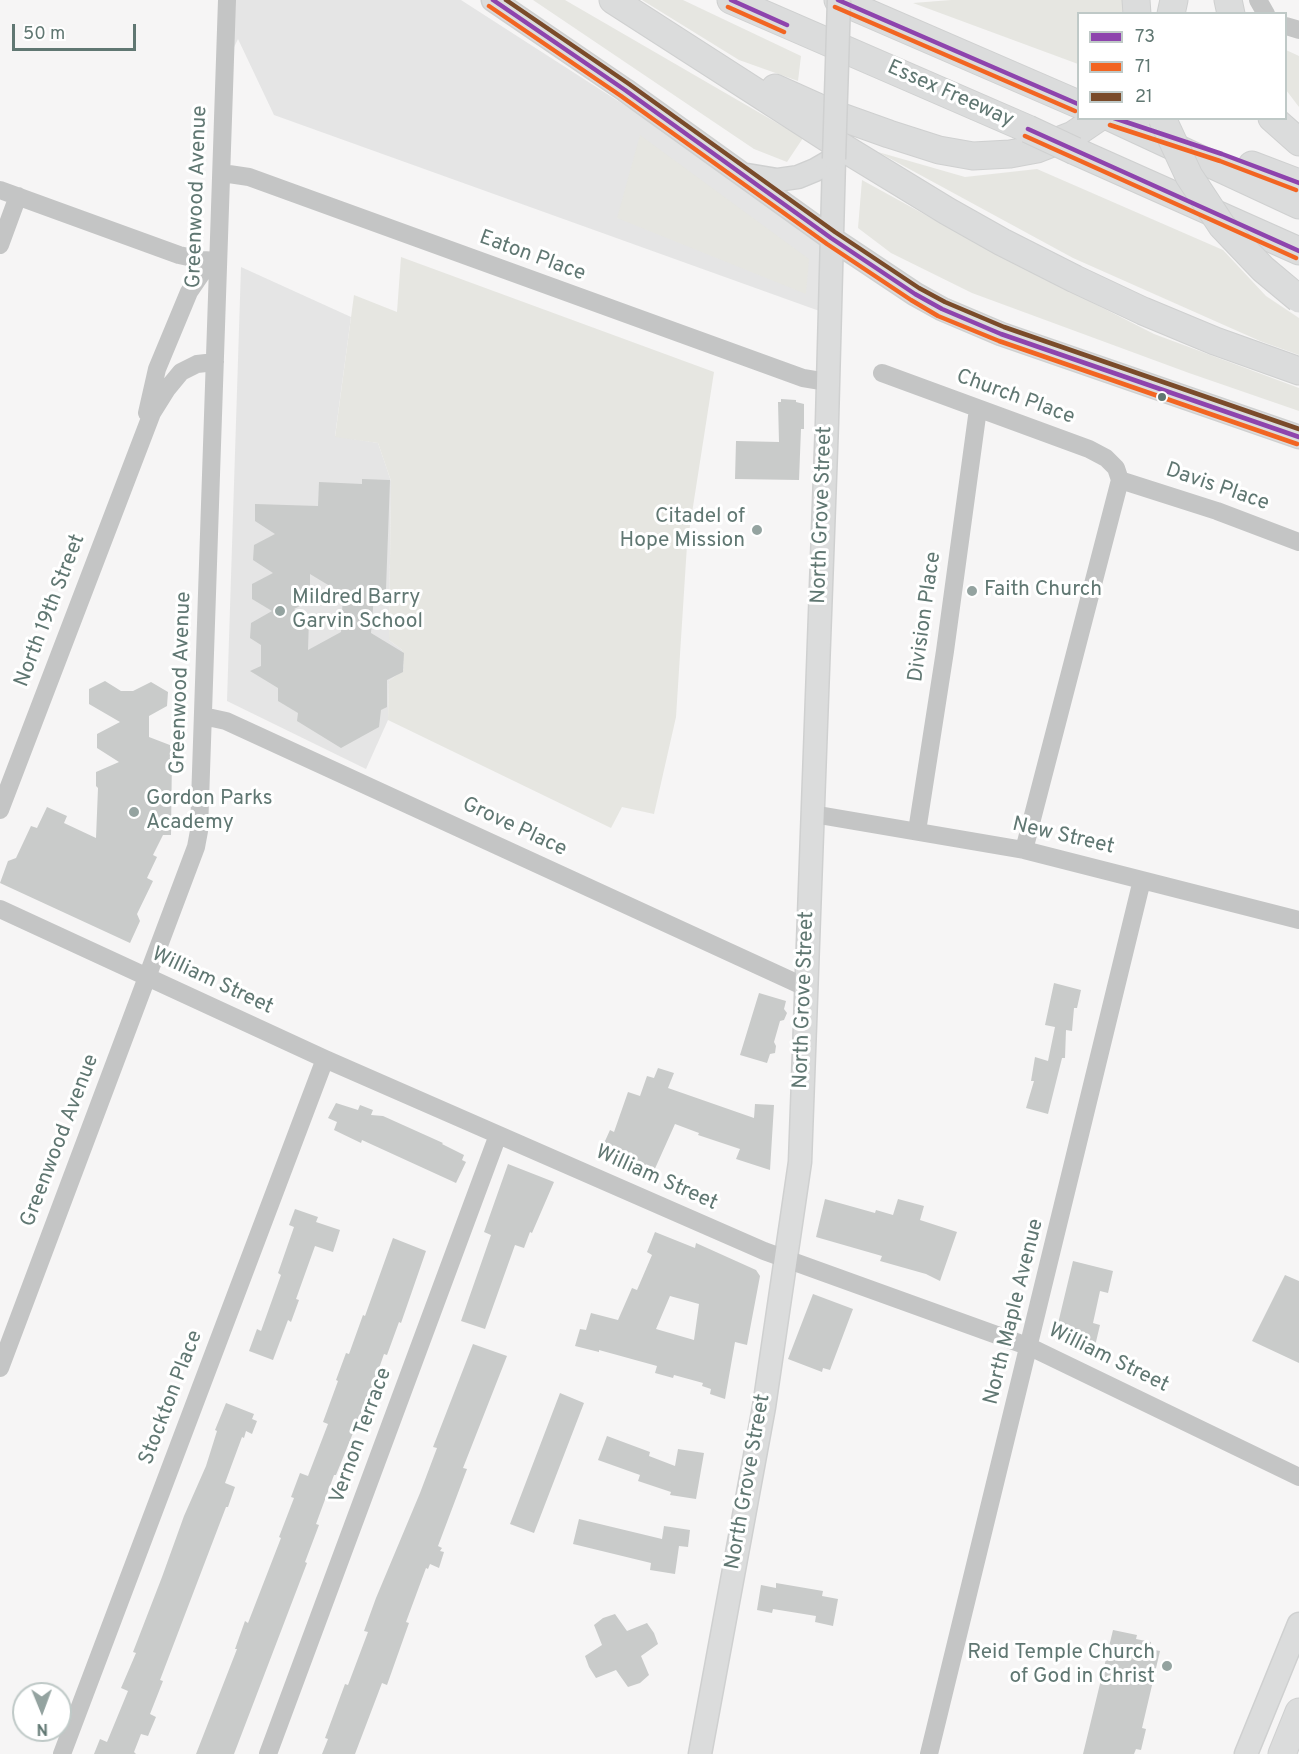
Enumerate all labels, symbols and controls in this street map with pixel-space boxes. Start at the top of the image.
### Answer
scale bar [15,12,140,50]
legend [1077,12,1287,120]
text: 50 m [23,23,65,46]
text: 73 [1135,26,1155,49]
street label: Essex Freeway [883,56,1017,134]
text: 71 [1135,56,1151,79]
text: 21 [1135,86,1153,109]
street label: Greenwood Avenue [182,105,214,289]
street label: Eaton Place [475,226,589,288]
street label: Church Place [952,365,1078,431]
unlabelled marker [1156,391,1168,403]
street label: North Grove Street [807,426,839,604]
street label: Davis Place [1162,459,1272,517]
place label: Citadel of Hope Mission [620,505,745,555]
marker: Citadel of Hope Mission [750,523,764,537]
street label: North 19th Street [10,531,92,691]
street label: Division Place [904,550,948,684]
place label: Faith Church [984,578,1102,604]
marker: Faith Church [965,584,979,598]
place label: Mildred Barry Garvin School [292,586,423,636]
street label: Greenwood Avenue [166,591,198,775]
marker: Mildred Barry Garvin School [273,604,287,618]
place label: Gordon Parks Academy [146,787,273,837]
street label: Grove Place [458,793,570,863]
marker: Gordon Parks Academy [127,805,141,819]
street label: New Street [1010,813,1116,861]
street label: North Grove Street [789,911,821,1089]
street label: William Street [147,943,277,1021]
street label: Greenwood Avenue [16,1051,106,1231]
street label: William Street [591,1141,721,1217]
street label: North Maple Avenue [980,1216,1050,1408]
street label: William Street [1044,1319,1172,1399]
street label: Stockton Place [135,1327,209,1469]
street label: Vernon Terrace [326,1365,398,1507]
street label: North Grove Street [721,1392,777,1572]
place label: Reid Temple Church of God in Christ [967,1641,1155,1691]
marker: Reid Temple Church of God in Christ [1160,1659,1174,1673]
north arrow [12,1682,72,1742]
text: N [36,1718,48,1738]

